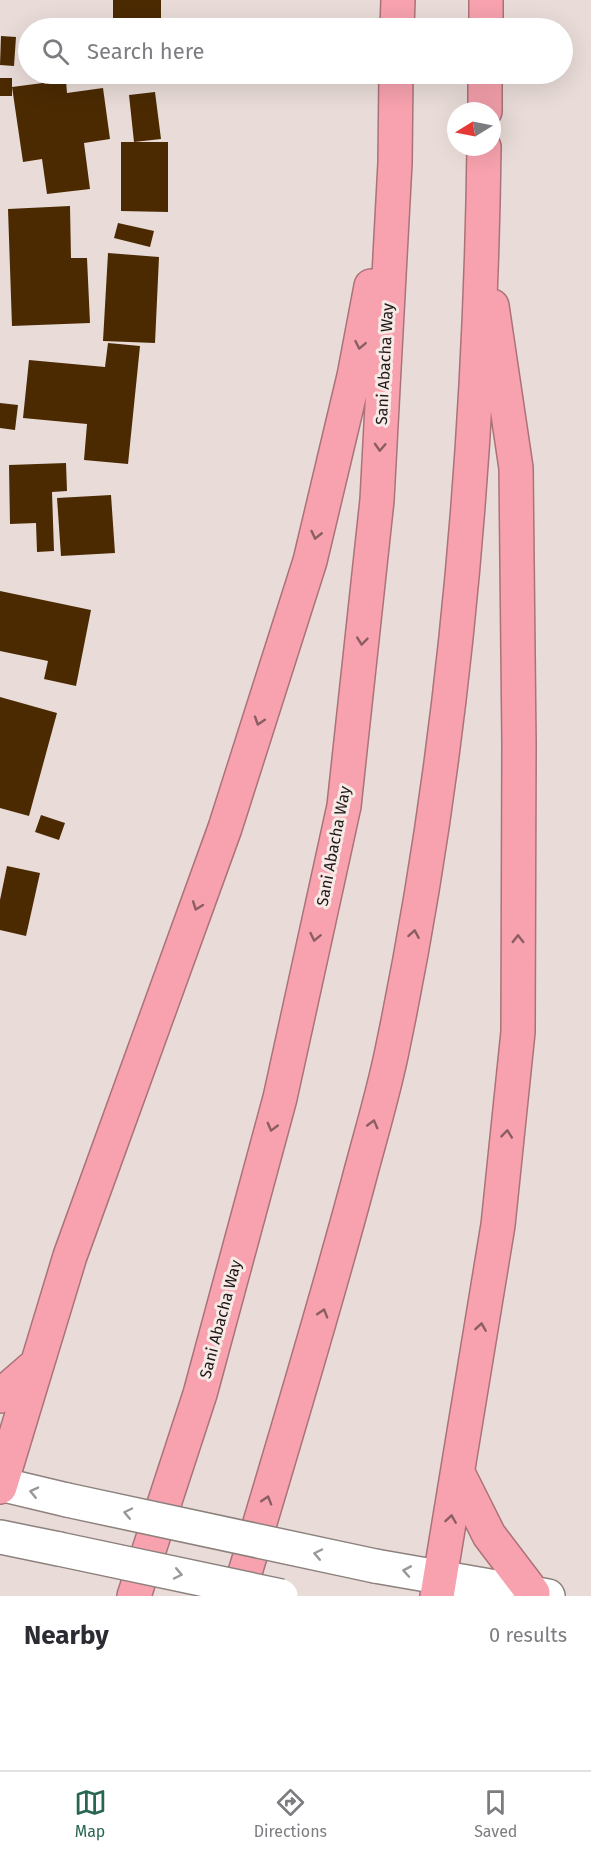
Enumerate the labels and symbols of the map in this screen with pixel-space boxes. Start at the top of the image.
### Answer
north arrow [447,102,501,156]
street label: Sani Abacha Way [372,303,397,425]
one-way arrow [354,339,367,349]
one-way arrow [373,442,386,451]
one-way arrow [311,529,324,539]
one-way arrow [356,636,369,645]
one-way arrow [254,715,266,726]
street label: Sani Abacha Way [313,784,354,908]
one-way arrow [191,900,204,911]
one-way arrow [407,929,420,939]
one-way arrow [309,931,322,941]
one-way arrow [512,935,525,944]
one-way arrow [366,1120,378,1130]
one-way arrow [267,1121,279,1132]
one-way arrow [500,1129,513,1138]
street label: Sani Abacha Way [196,1258,245,1380]
one-way arrow [316,1308,328,1319]
one-way arrow [475,1322,487,1331]
one-way arrow [29,1486,39,1499]
one-way arrow [260,1495,272,1506]
one-way arrow [123,1507,133,1520]
one-way arrow [444,1515,456,1524]
one-way arrow [314,1548,324,1561]
one-way arrow [403,1566,412,1578]
one-way arrow [172,1567,182,1580]

